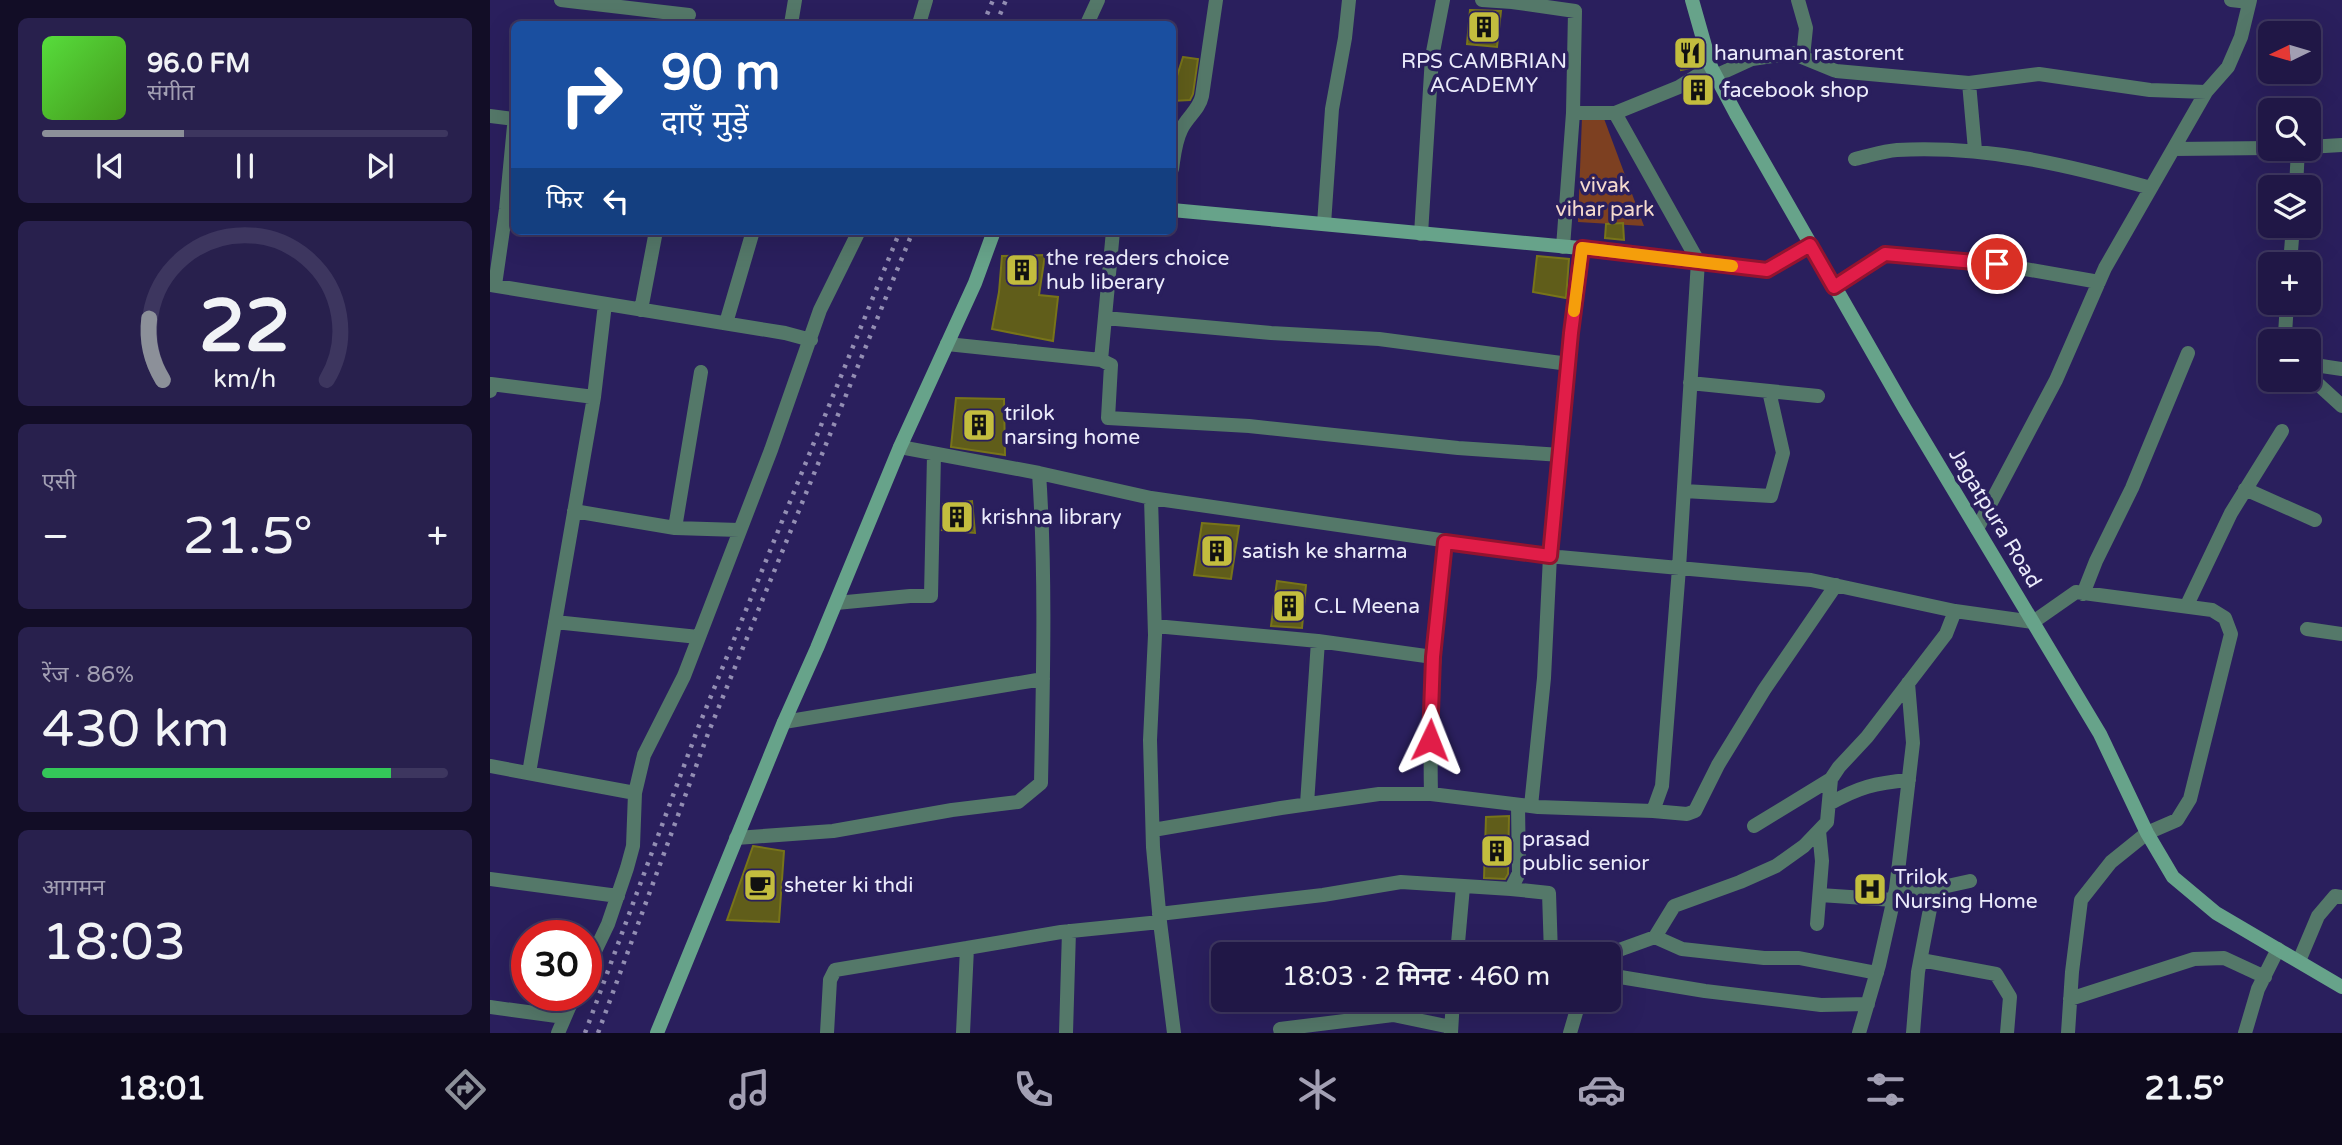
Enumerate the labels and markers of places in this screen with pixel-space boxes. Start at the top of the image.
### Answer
building icon: RPS CAMBRIAN ACADEMY [1465,8,1503,46]
restaurant icon: hanuman rastorent [1671,34,1709,72]
place label: hanuman rastorent [1714,41,1904,66]
place label: RPS CAMBRIAN ACADEMY [1401,49,1567,98]
building icon: facebook shop [1679,71,1717,109]
place label: facebook shop [1722,78,1869,103]
pin [1967,234,2027,294]
place label: the readers choice hub liberary [1046,246,1229,295]
building icon: the readers choice hub liberary [1003,251,1041,289]
place label: trilok narsing home [1004,401,1140,450]
building icon: trilok narsing home [960,406,998,444]
building icon: krishna library [938,498,976,536]
place label: krishna library [981,505,1122,530]
building icon: satish ke sharma [1198,532,1236,570]
place label: satish ke sharma [1242,539,1408,564]
building icon: C.L Meena [1270,587,1308,625]
place label: C.L Meena [1314,594,1420,619]
place label: prasad public senior [1522,827,1649,876]
building icon: prasad public senior [1478,832,1516,870]
place label: Trilok Nursing Home [1894,865,2038,914]
cafe icon: sheter ki thdi [741,866,779,904]
hospital icon: Trilok Nursing Home [1851,870,1889,908]
place label: sheter ki thdi [784,873,913,898]

